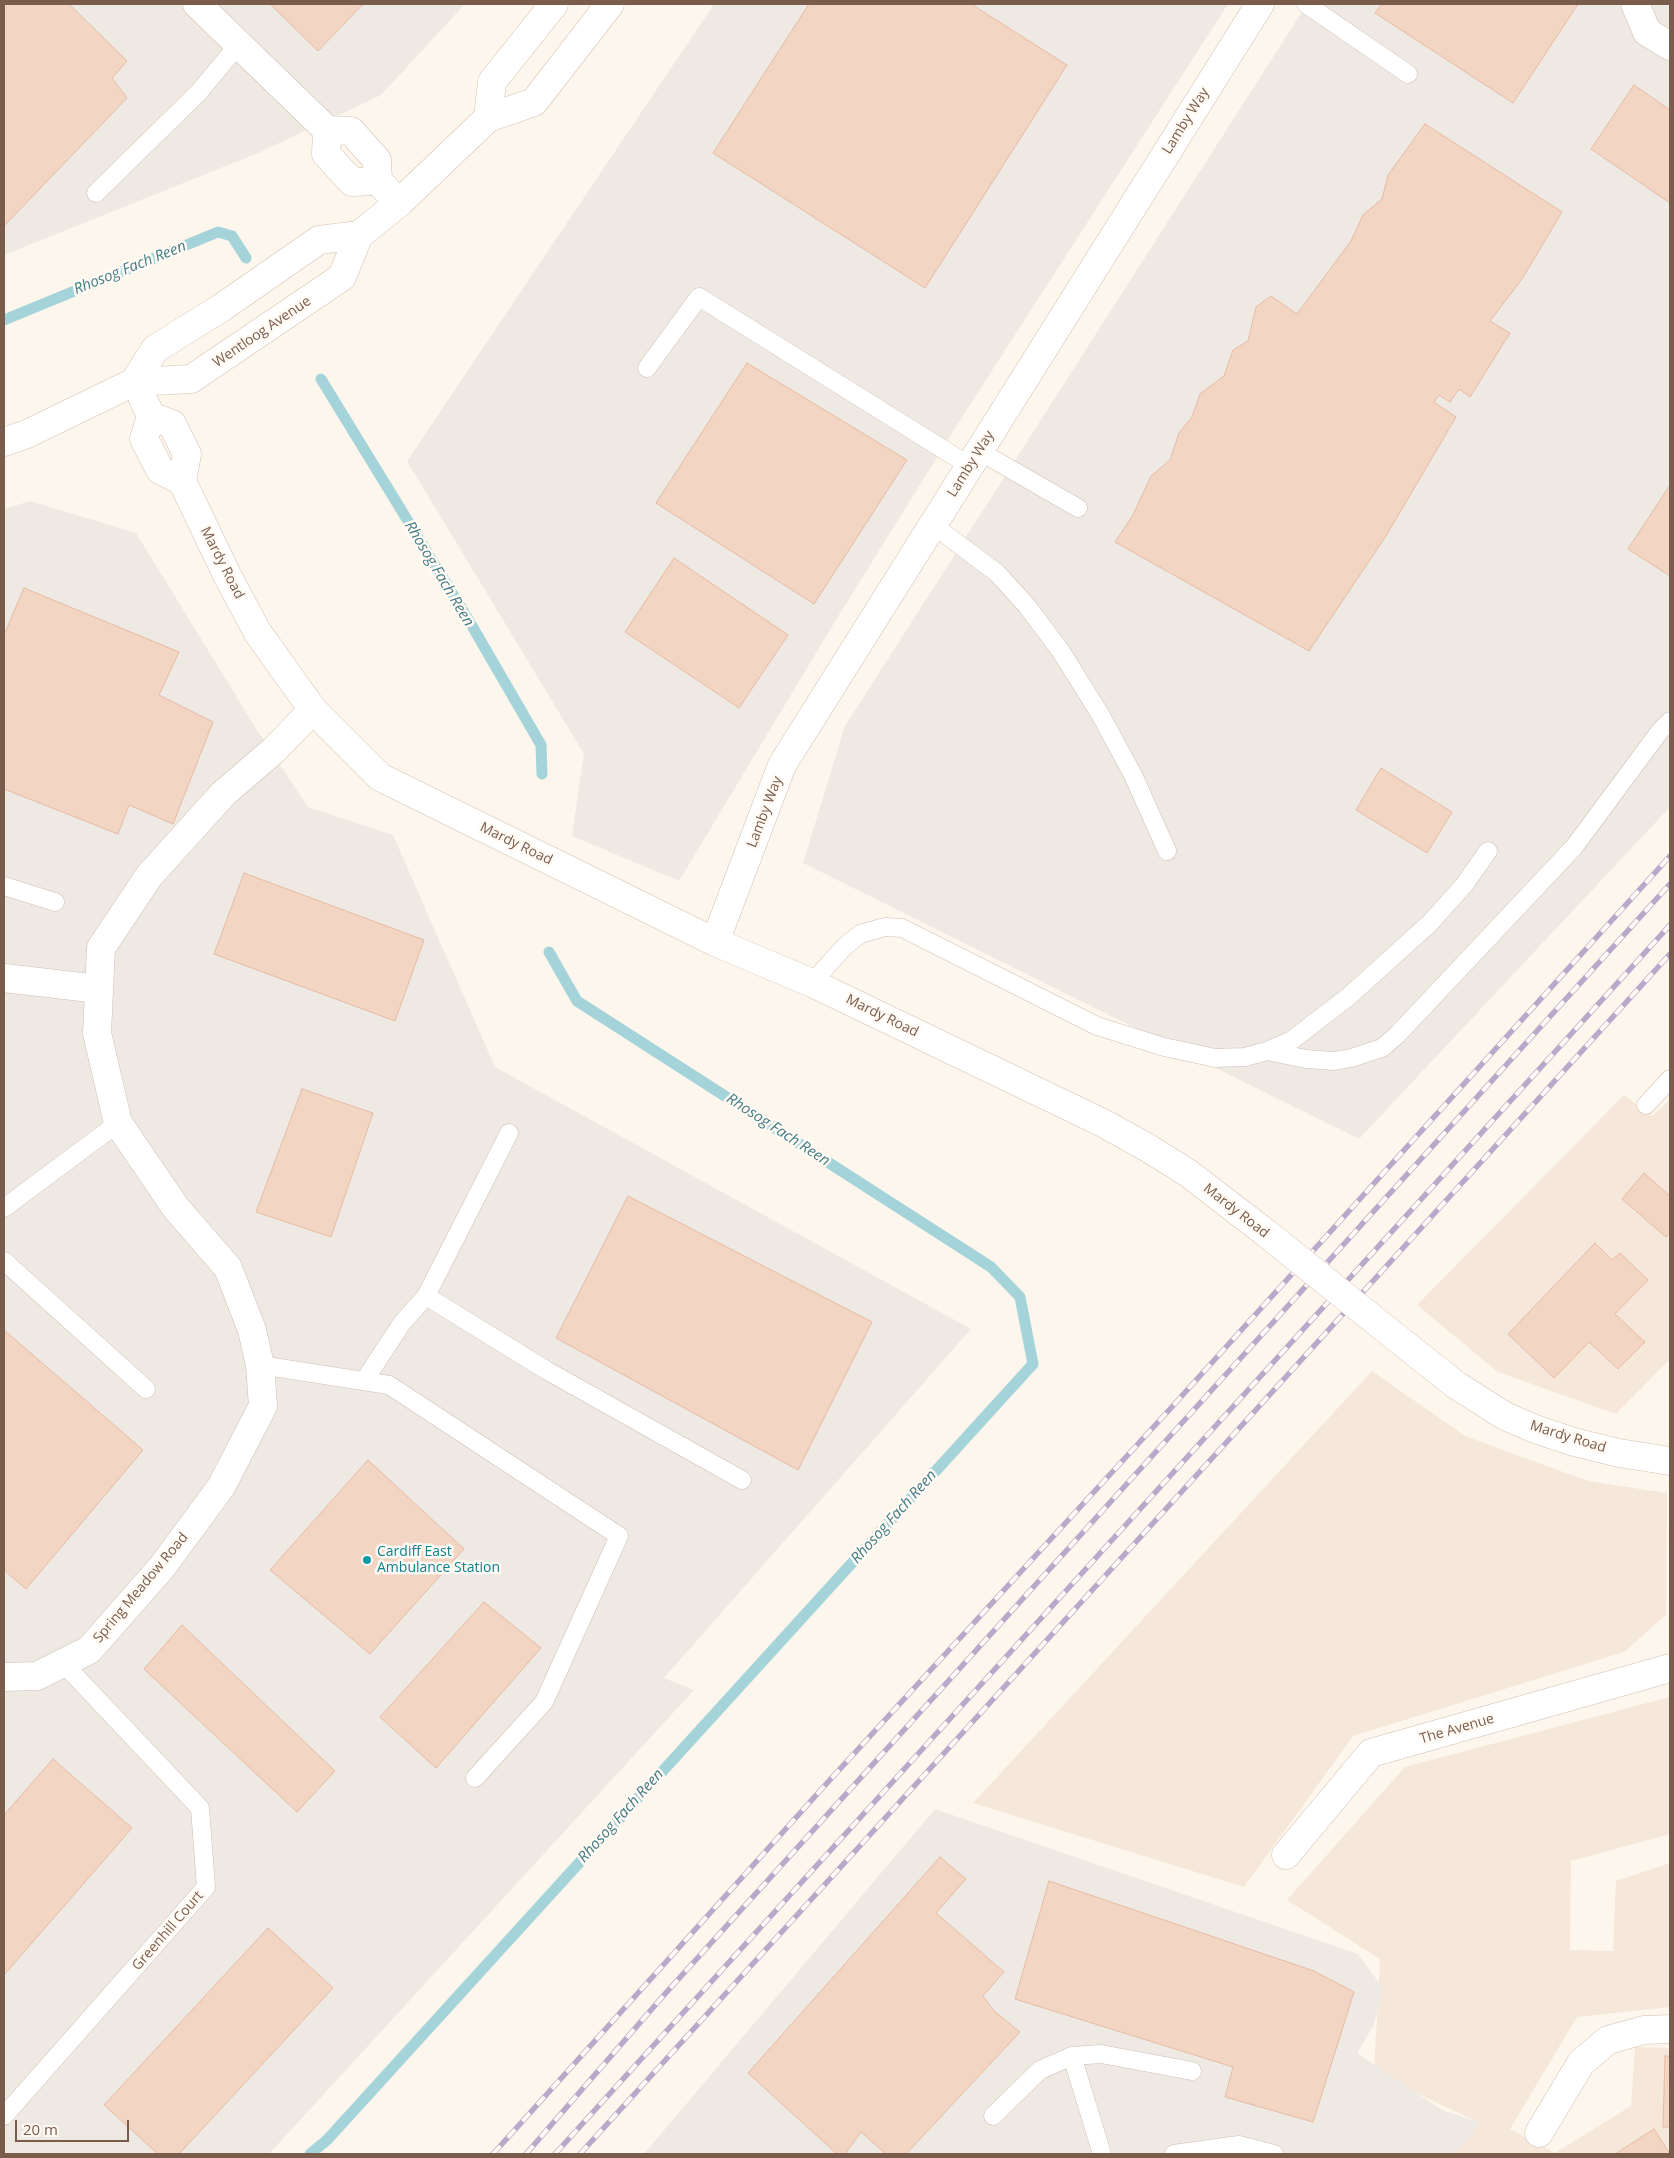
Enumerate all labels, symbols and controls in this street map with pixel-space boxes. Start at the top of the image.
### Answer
street label: Lamby Way [1159,85,1213,157]
water label: Rhosog Fach Reen [71,237,189,299]
street label: Wentloog Avenue [210,293,314,371]
street label: Lamby Way [944,428,998,500]
water label: Rhosog Fach Reen [401,518,477,630]
street label: Mardy Road [197,524,247,602]
street label: Lamby Way [744,774,786,850]
street label: Mardy Road [477,819,555,869]
street label: Mardy Road [843,991,921,1041]
water label: Rhosog Fach Reen [723,1090,833,1170]
street label: Mardy Road [1200,1180,1272,1242]
street label: Mardy Road [1528,1417,1608,1457]
water label: Rhosog Fach Reen [847,1467,941,1567]
street label: Spring Meadow Road [90,1530,192,1646]
place label: Cardiff East Ambulance Station [377,1544,500,1576]
marker: Cardiff East Ambulance Station [361,1554,373,1566]
street label: The Avenue [1418,1710,1496,1748]
water label: Rhosog Fach Reen [574,1766,668,1866]
street label: Greenhill Court [129,1888,207,1974]
scale bar [18,2110,131,2142]
text: 20 m [23,2119,58,2139]

